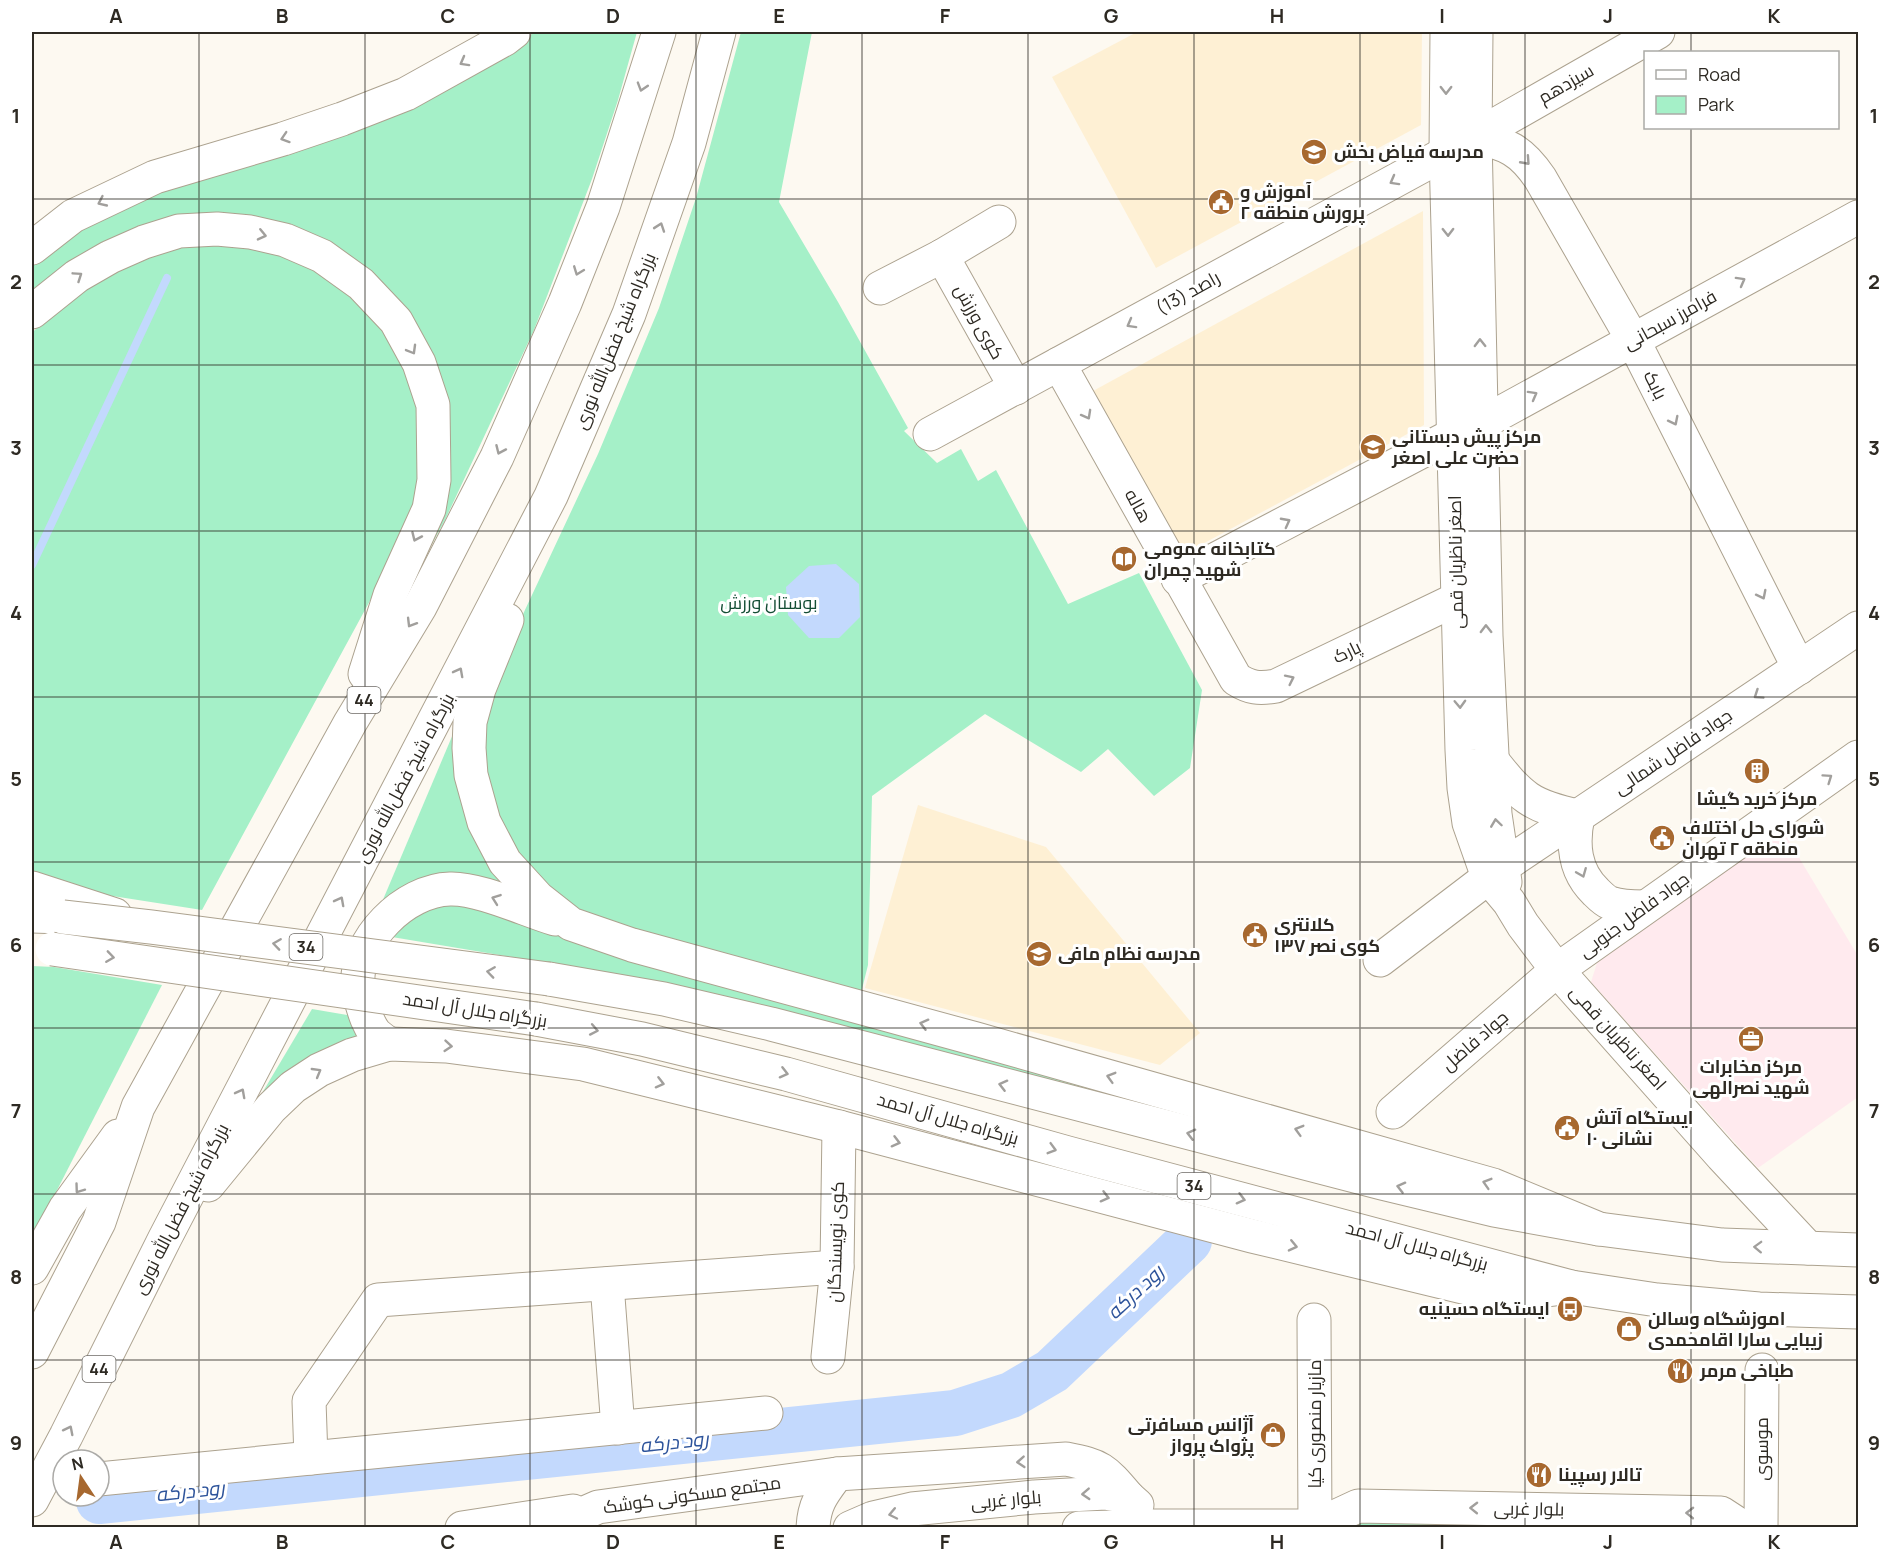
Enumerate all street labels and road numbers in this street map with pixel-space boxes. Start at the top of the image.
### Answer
street label: سیزدهم [1533,58,1598,110]
street label: بزرگراه شیخ فضل‌الله نوری [568,249,662,433]
street label: راصد (13) [1151,265,1224,320]
street label: کوی ورزش [949,280,1010,363]
street label: فرامرز سبحانی [1618,284,1721,355]
street label: بابک [1638,366,1673,403]
street label: هاله [1120,484,1158,527]
street label: اصغر ناظریان قمی [1442,495,1468,629]
street label: پارک [1328,634,1365,669]
road number: 44 [348,687,380,713]
street label: بزرگراه شیخ فضل‌الله نوری [349,689,460,867]
street label: جواد فاضل شمالی [1609,703,1736,800]
street label: جواد فاضل جنوبی [1573,866,1694,962]
road number: 34 [290,934,322,960]
street label: اصغر ناظریان قمی [1565,980,1672,1095]
street label: بزرگراه جلال آل احمد [401,986,549,1032]
street label: جواد فاضل [1436,1005,1513,1076]
street label: بزرگراه جلال آل احمد [875,1086,1022,1150]
street label: بزرگراه شیخ فضل‌الله نوری [127,1119,235,1299]
road number: 34 [1178,1173,1210,1199]
street label: کوی نویسندگان [821,1181,849,1303]
street label: بزرگراه جلال آل احمد [1344,1215,1491,1276]
road number: 44 [82,1356,116,1382]
street label: مازیار منصوری کیا [1302,1360,1326,1488]
street label: موسوی [1749,1417,1773,1481]
street label: مجتمع مسکونی کوشک [601,1470,783,1519]
street label: بلوار غربی [970,1484,1042,1514]
street label: بلوار غربی [1493,1495,1565,1521]

